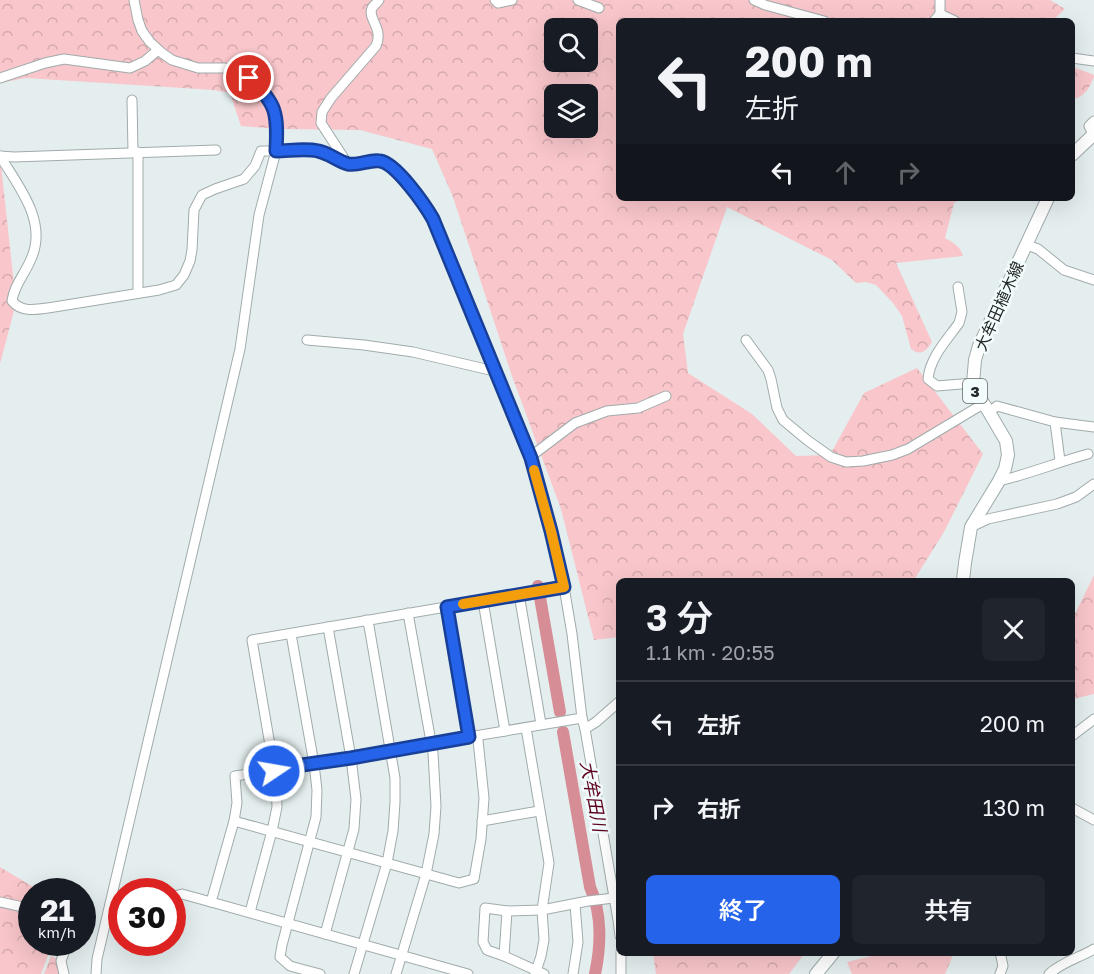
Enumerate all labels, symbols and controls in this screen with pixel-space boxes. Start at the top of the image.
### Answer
map controls [544,18,598,138]
button: search [544,18,598,72]
text: 200 m [745,36,872,86]
icon: left [646,42,724,120]
pin [223,52,274,103]
icon: arrive [232,61,265,94]
button: layers [544,84,598,138]
text: 左折 [745,92,799,124]
icon: left [766,156,799,189]
icon: ahead [829,156,862,189]
icon: right [892,156,925,189]
street label: 大牟田植木線 [970,258,1028,354]
road number: 3 [963,379,987,403]
text: 3 分 [646,596,713,639]
button: close [982,598,1045,661]
text: 1.1 km · 20:55 [646,640,775,664]
icon: left [646,707,679,740]
text: 200 m [980,710,1045,737]
text: 左折 [697,711,741,738]
position arrow [242,739,306,803]
water label: 大牟田川 [576,759,612,835]
icon: right [646,791,679,824]
text: 130 m [983,794,1045,821]
text: 右折 [697,795,741,822]
button: 終了 [646,875,840,944]
button: 共有 [852,875,1045,944]
speed limit sign: 30 [108,878,186,956]
text: 21 [40,892,74,928]
text: km/h [38,923,76,941]

